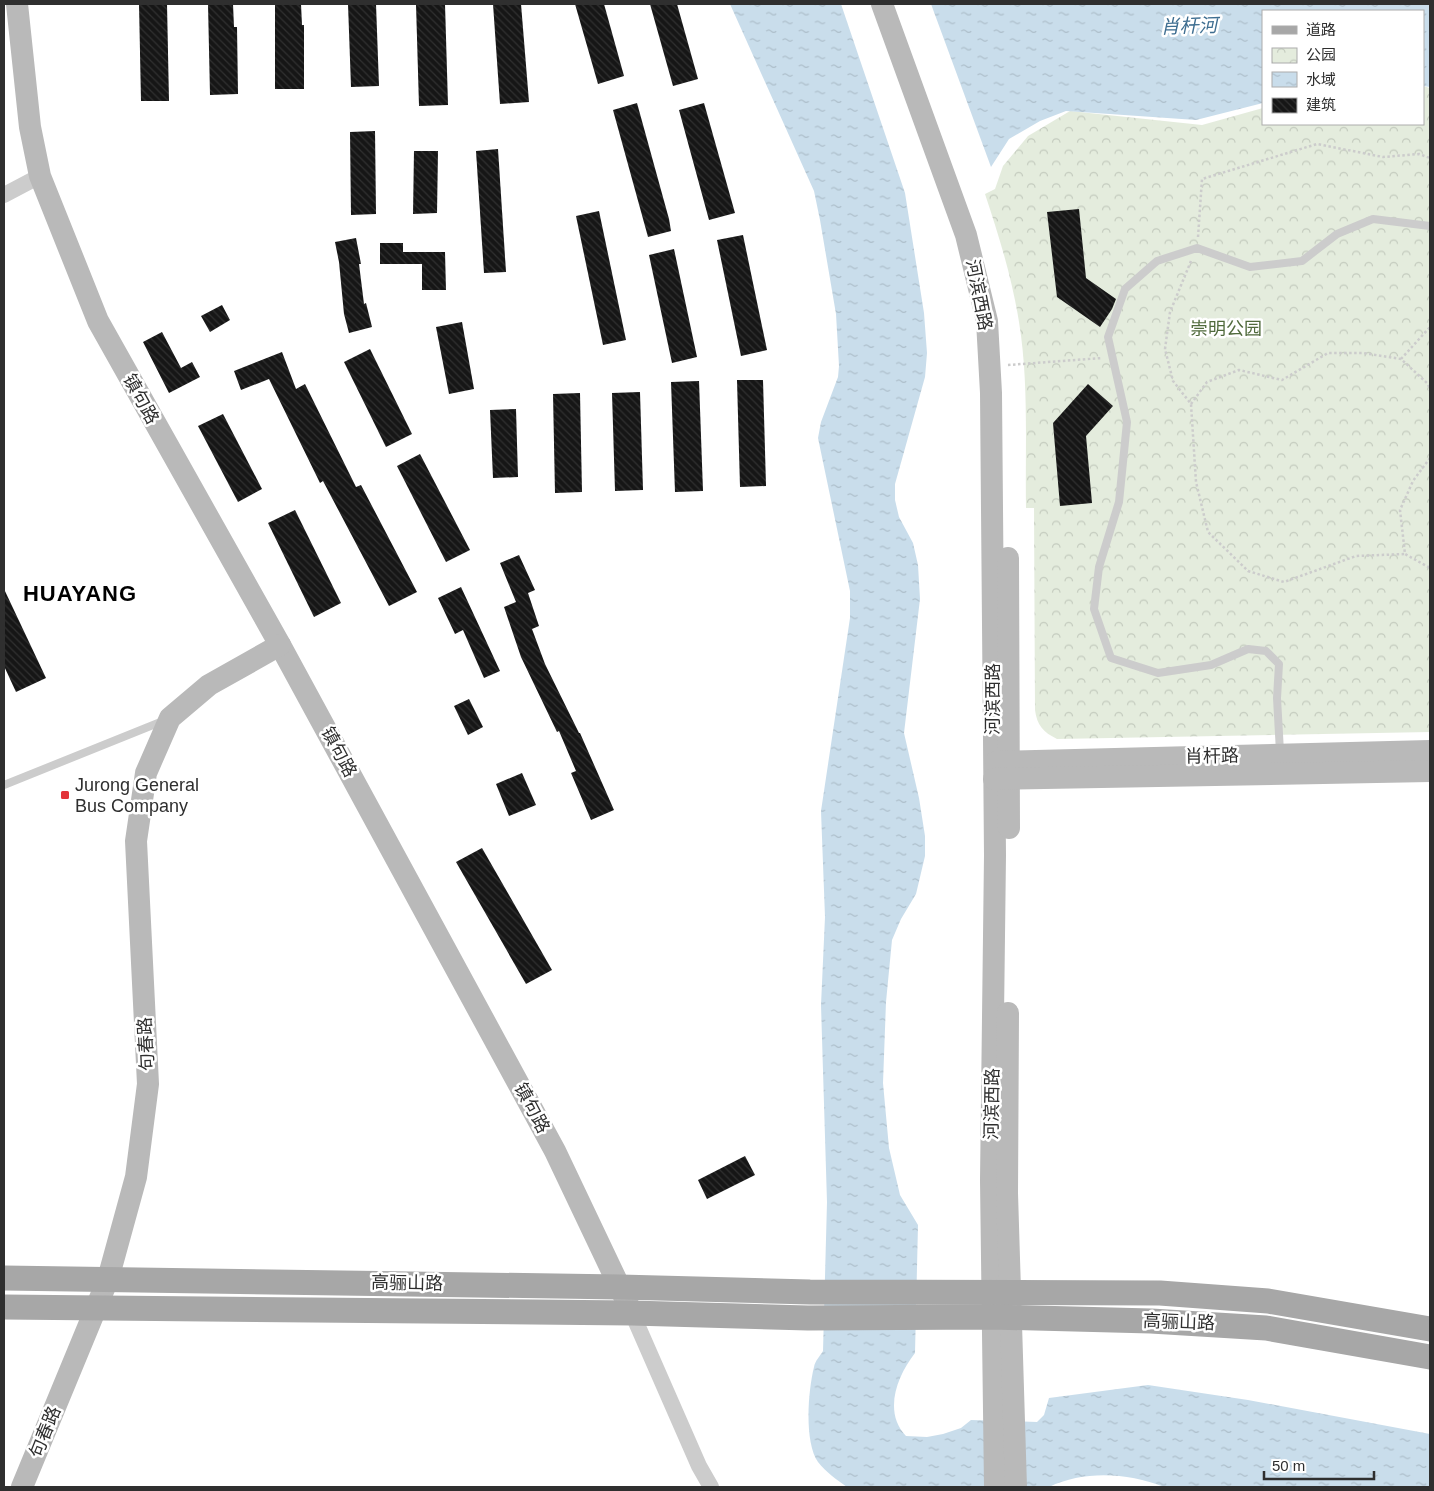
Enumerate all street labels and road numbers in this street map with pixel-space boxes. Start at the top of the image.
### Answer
street label: 河滨西路 [962,258,996,332]
street label: 镇句路 [119,371,163,427]
street label: 河滨西路 [983,663,1003,735]
street label: 镇句路 [317,723,361,781]
street label: 肖杆路 [1185,746,1239,766]
street label: 句春路 [135,1017,157,1071]
street label: 河滨西路 [981,1068,1003,1140]
street label: 镇句路 [510,1079,554,1137]
street label: 高骊山路 [371,1272,443,1294]
street label: 高骊山路 [1143,1311,1215,1333]
street label: 句春路 [26,1403,64,1461]

